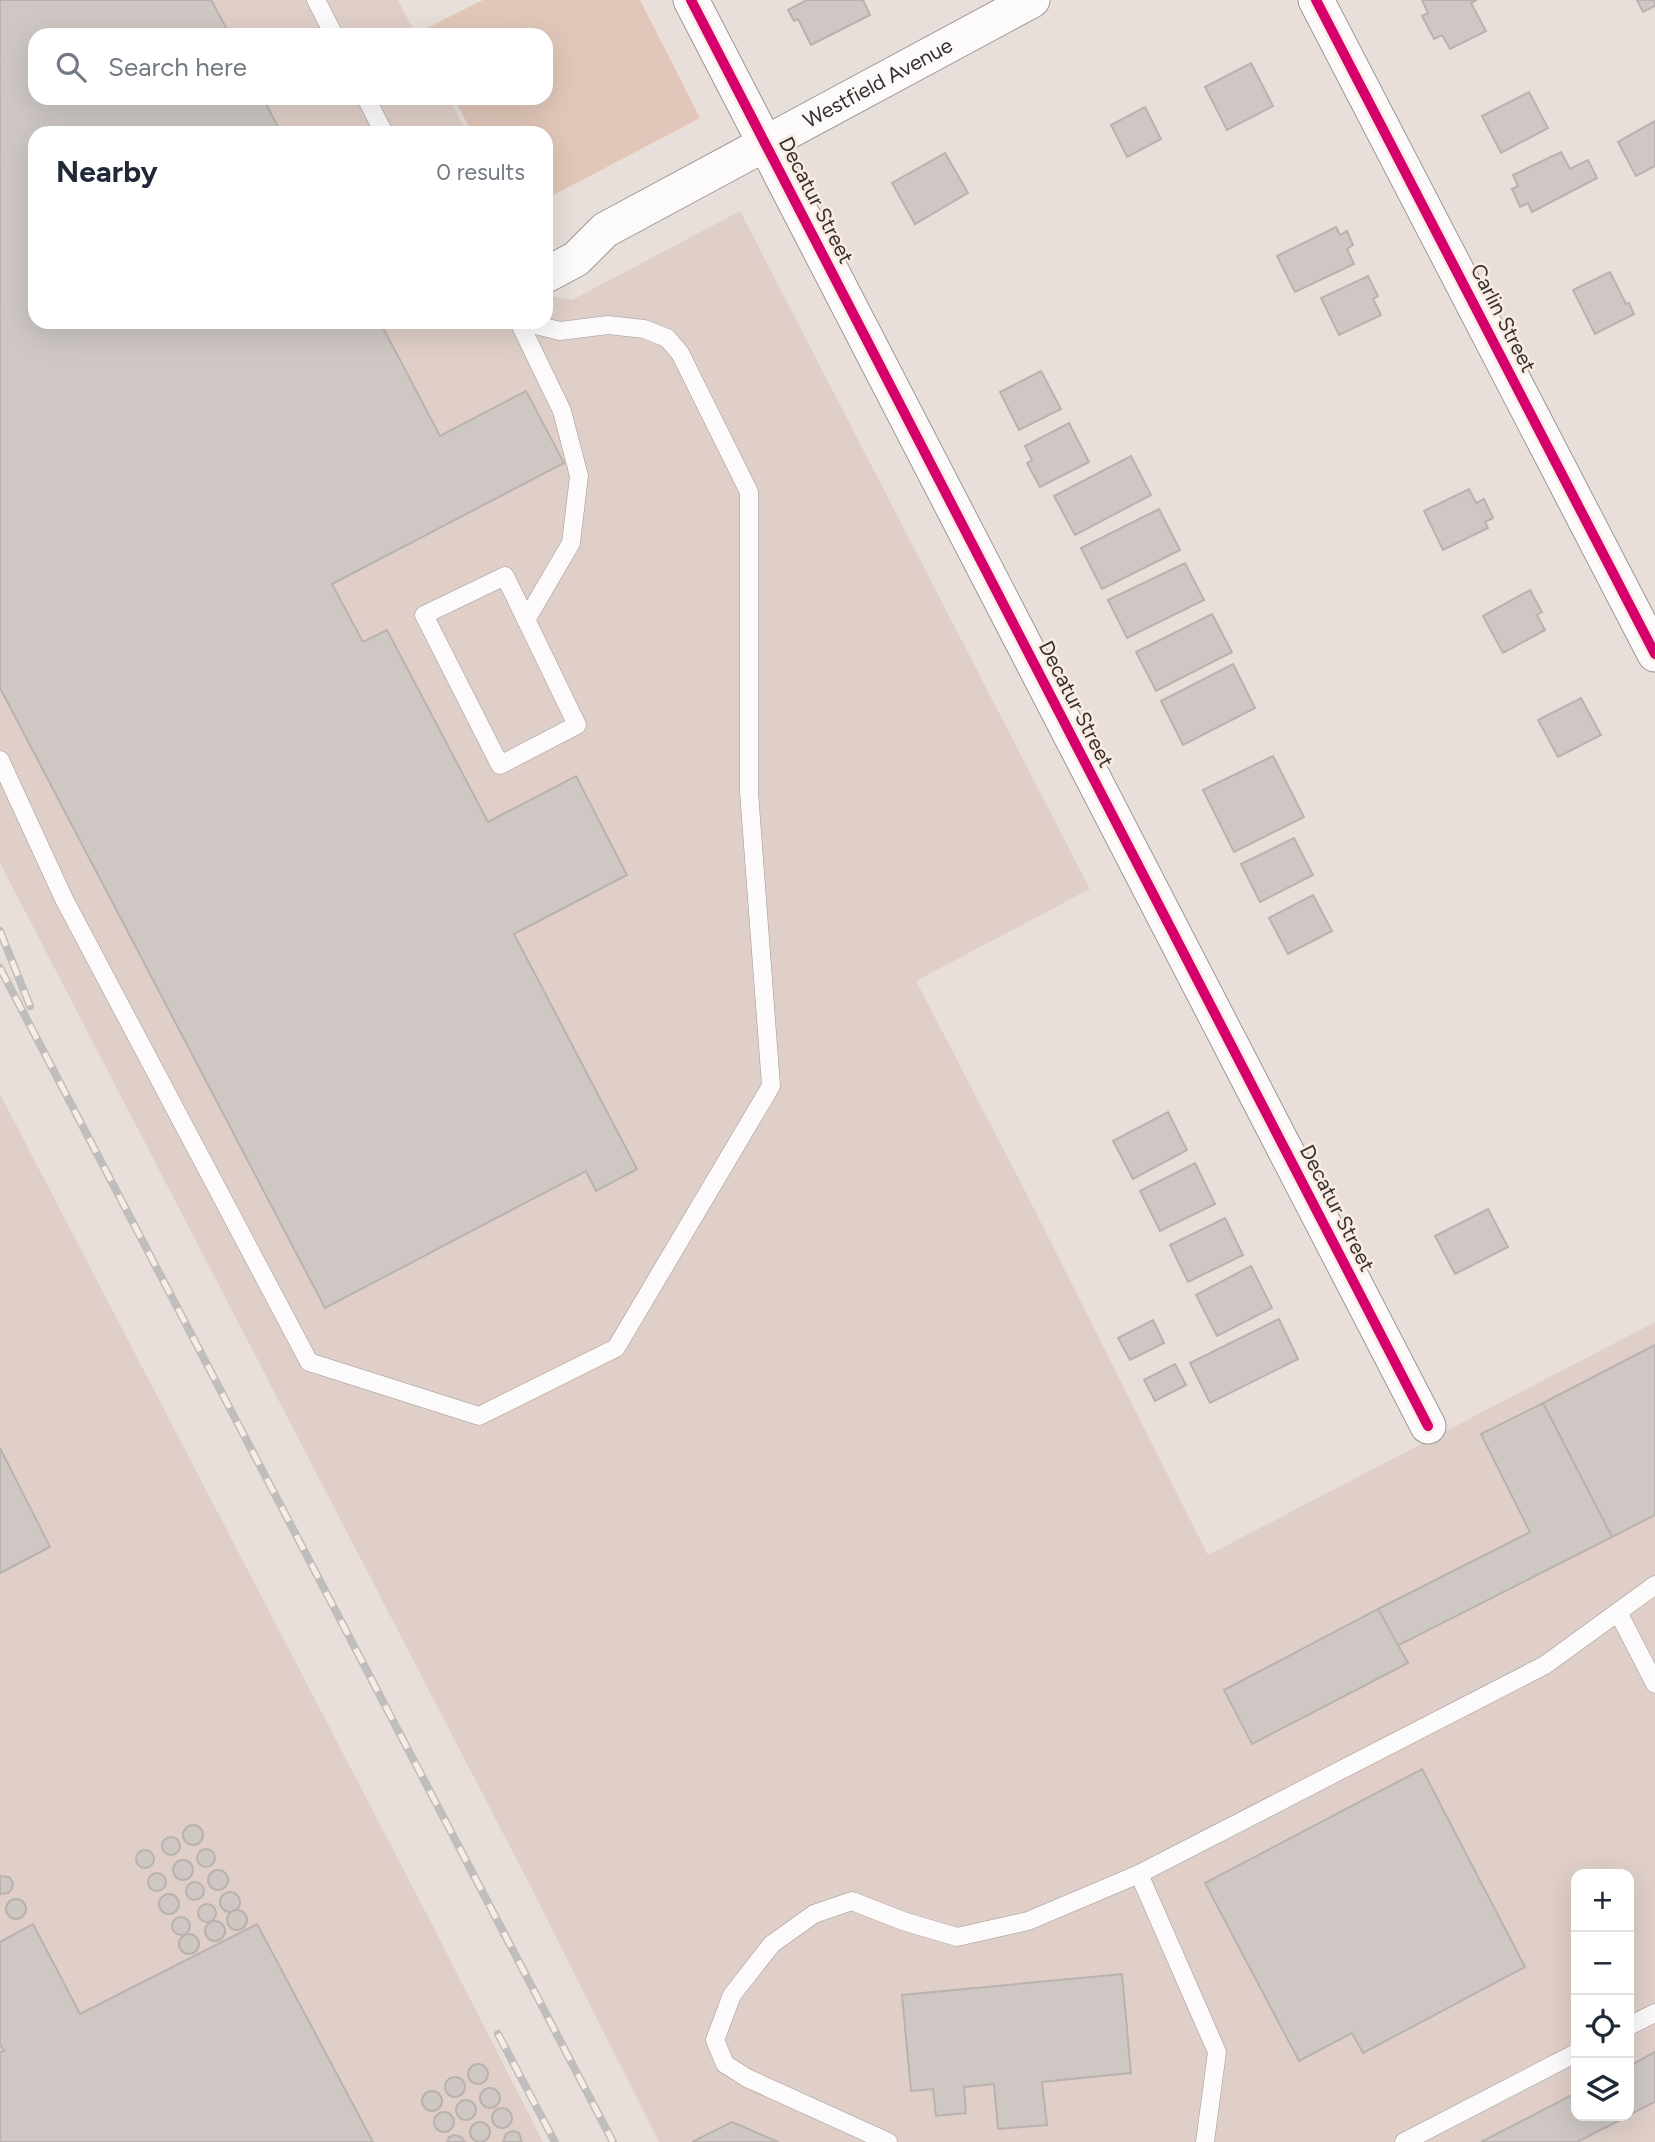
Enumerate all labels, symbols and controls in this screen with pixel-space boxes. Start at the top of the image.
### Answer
search box [28,28,553,105]
street label: Westfield Avenue [799,32,957,133]
icon: search [52,48,90,86]
text: Search here [108,51,247,83]
street label: Decatur Street [774,132,859,267]
text: Nearby [56,153,158,190]
text: 0 results [436,158,525,186]
street label: Carlin Street [1465,259,1541,376]
street label: Decatur Street [1034,636,1119,771]
street label: Decatur Street [1295,1140,1380,1275]
map controls [1571,1869,1634,2121]
button: + [1571,1869,1634,1932]
button: − [1571,1932,1634,1995]
button: locate [1571,1995,1634,2058]
button: layers [1571,2058,1634,2121]

